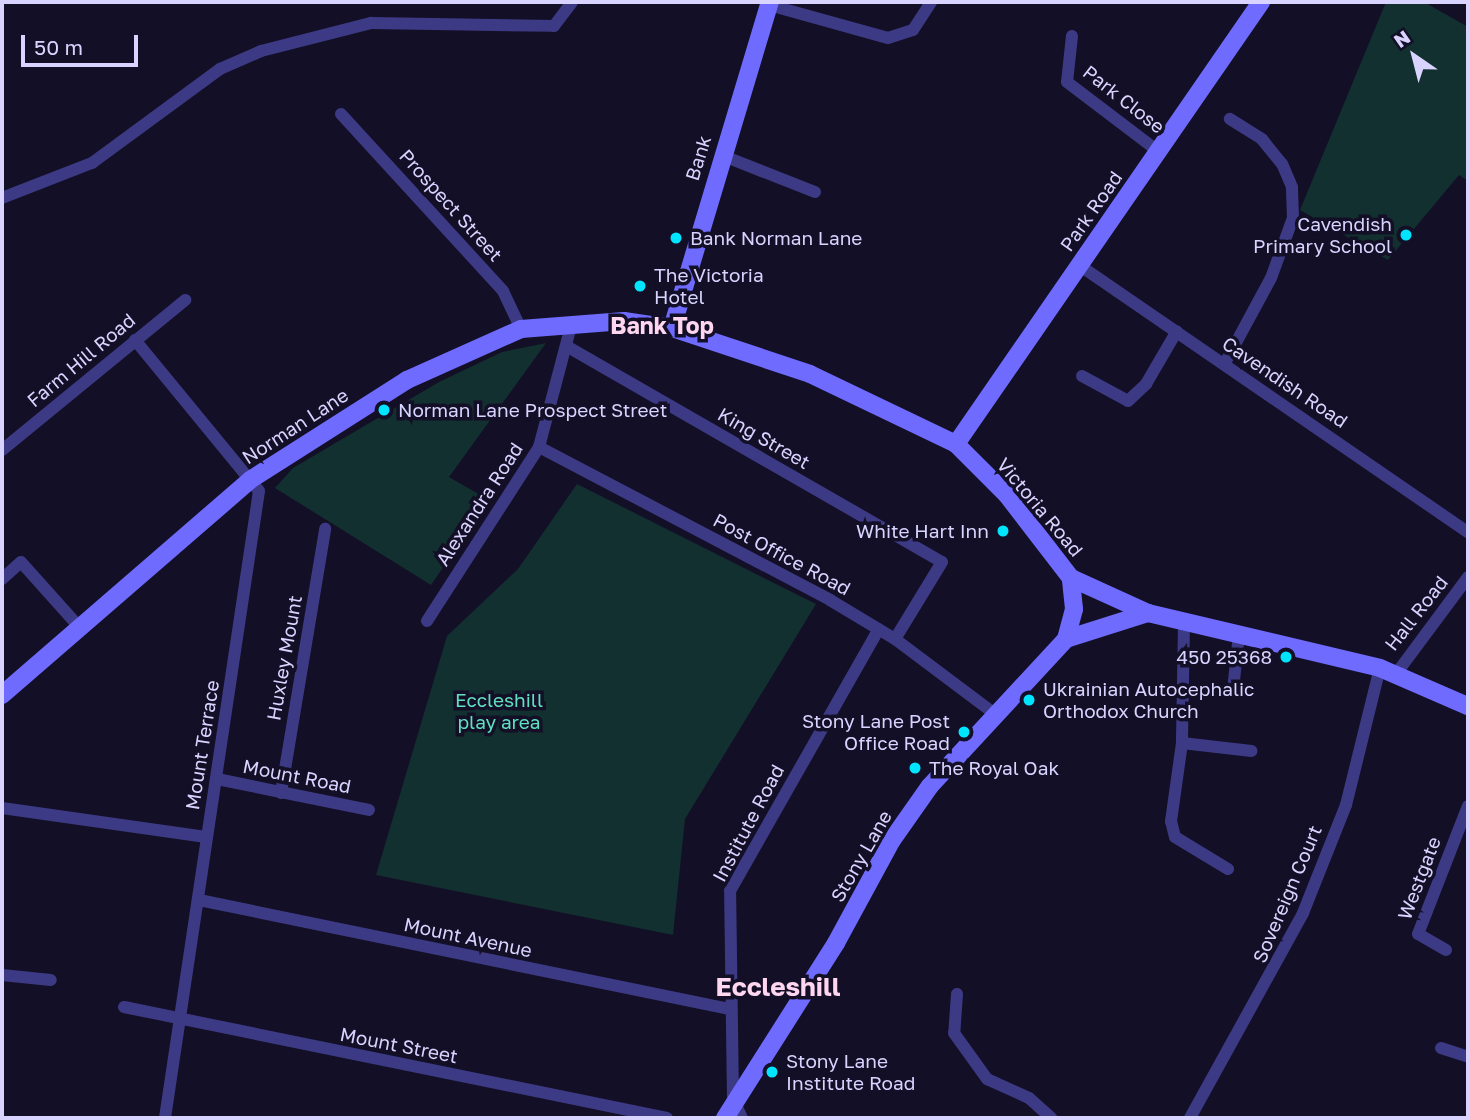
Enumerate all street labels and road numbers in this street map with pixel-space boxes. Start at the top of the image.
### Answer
street label: Park Close [1079,60,1169,138]
street label: Bank [680,133,716,183]
street label: Prospect Street [395,144,507,266]
street label: Park Road [1055,167,1127,255]
street label: Farm Hill Road [22,308,140,412]
street label: Cavendish Road [1218,332,1352,432]
street label: Norman Lane [238,383,352,469]
street label: King Street [714,402,814,474]
street label: Alexandra Road [431,438,527,570]
street label: Victoria Road [992,453,1088,561]
street label: Post Office Road [710,508,854,600]
street label: Hall Road [1380,571,1452,655]
street label: Huxley Mount [262,594,306,722]
street label: Mount Terrace [181,679,223,811]
street label: Mount Road [241,754,353,798]
street label: Institute Road [708,761,788,885]
street label: Stony Lane [826,806,896,906]
street label: Sovereign Court [1248,822,1326,966]
street label: Westgate [1393,833,1445,923]
street label: Mount Avenue [402,912,534,962]
street label: Mount Street [338,1022,460,1068]

